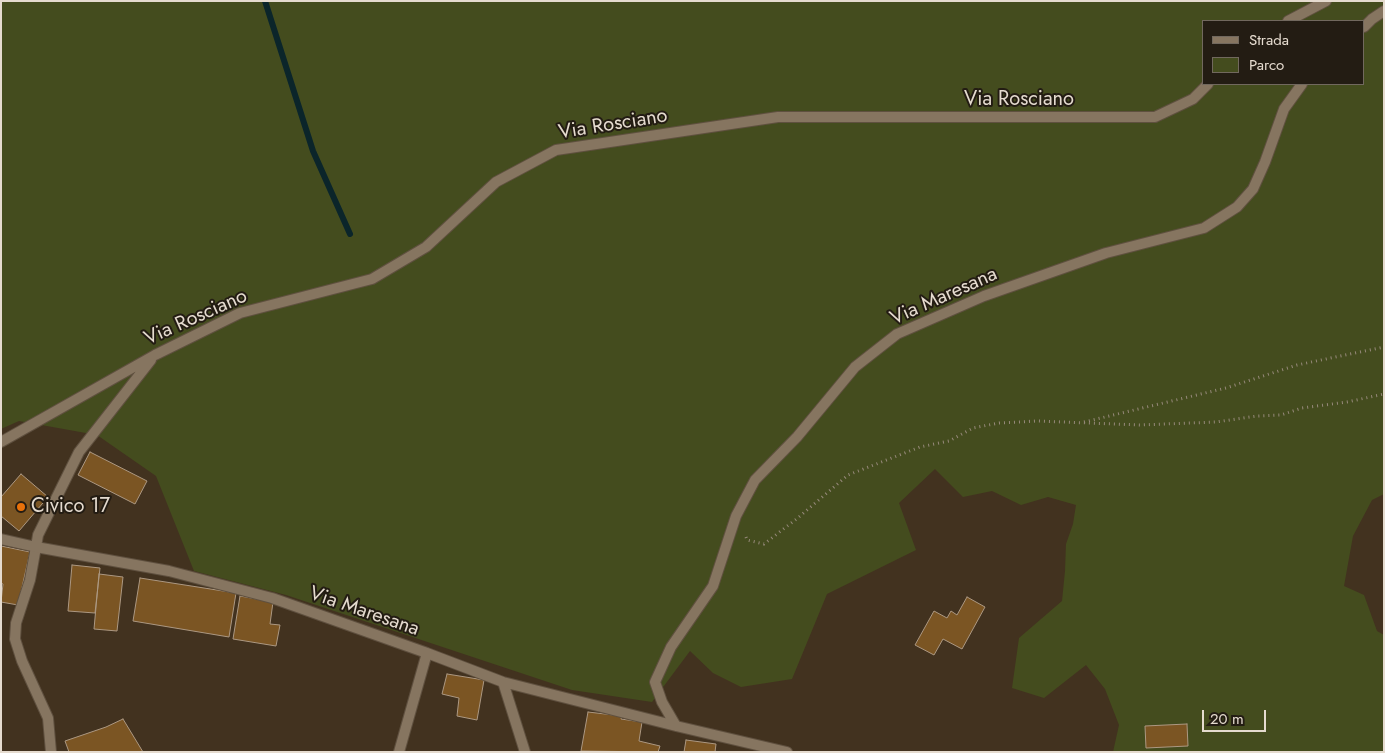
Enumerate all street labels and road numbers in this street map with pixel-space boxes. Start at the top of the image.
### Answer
street label: Via Rosciano [964,88,1074,112]
street label: Via Rosciano [557,105,669,145]
street label: Via Maresana [887,263,1001,331]
street label: Via Rosciano [141,285,251,351]
street label: Via Maresana [306,582,422,642]

